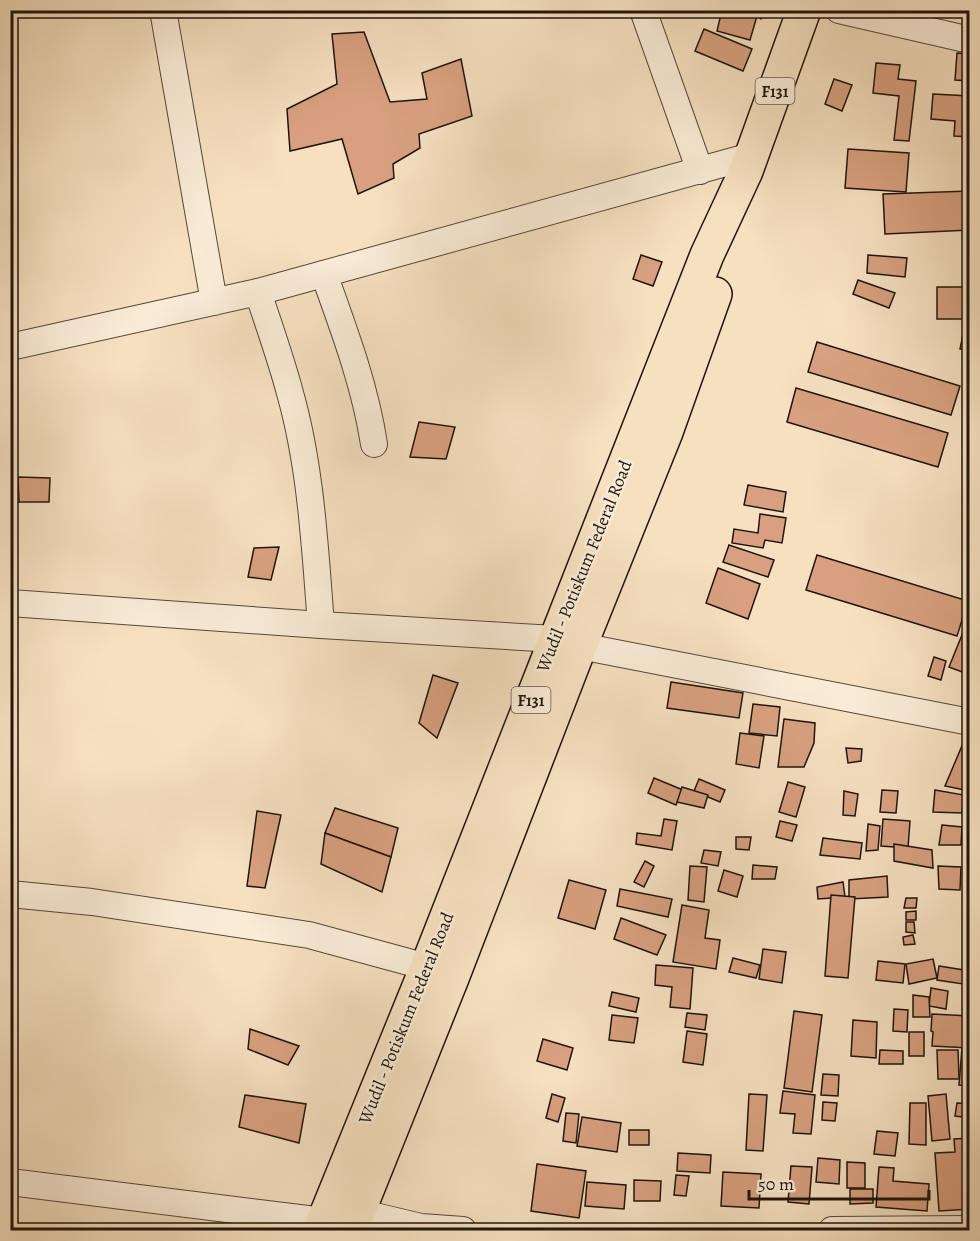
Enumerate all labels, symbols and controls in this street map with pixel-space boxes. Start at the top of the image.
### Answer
road number: F131 [756,78,794,104]
street label: Wudil - Potiskum Federal Road [530,456,638,676]
road number: F131 [512,687,550,713]
street label: Wudil - Potiskum Federal Road [352,908,460,1128]
scale bar [749,1163,929,1201]
text: 50 m [758,1172,794,1196]

